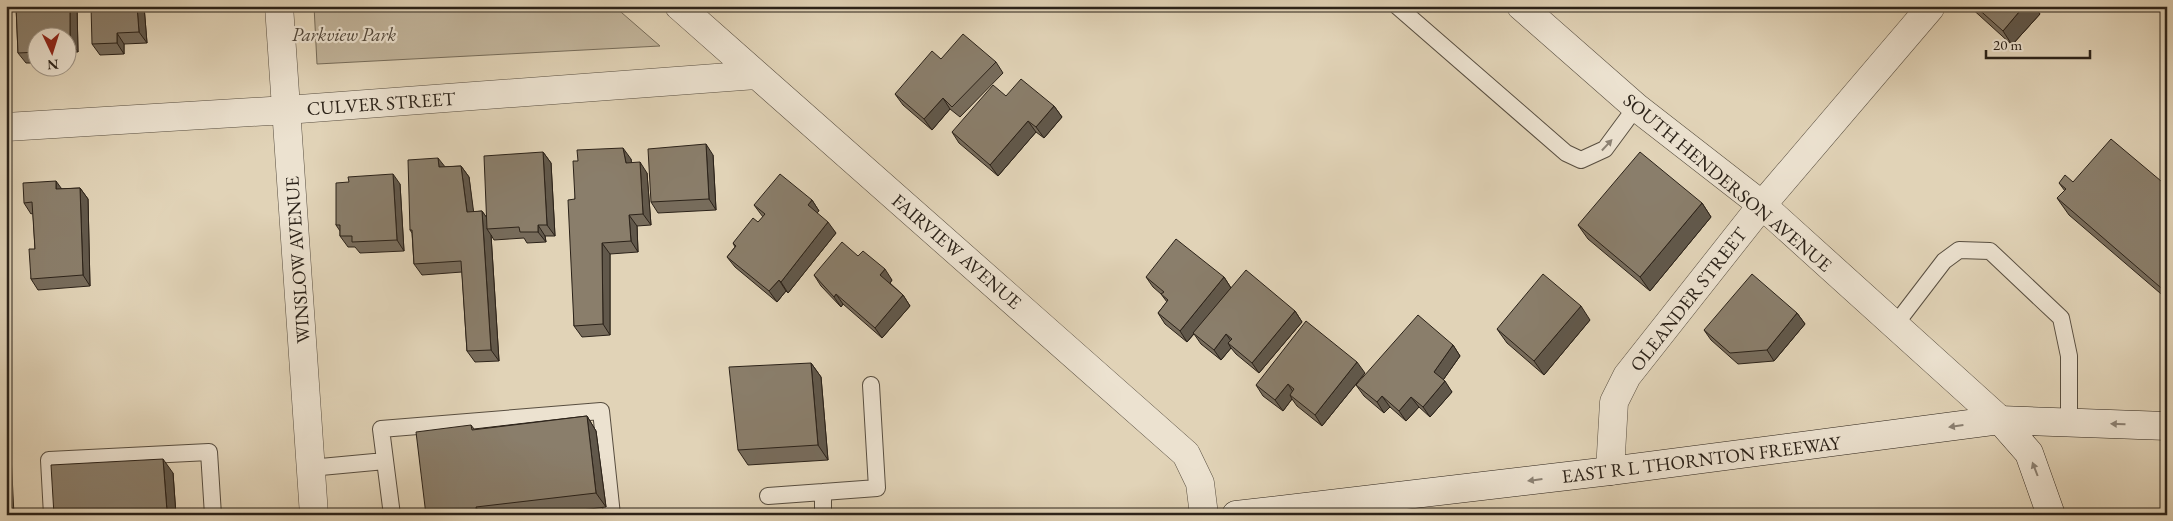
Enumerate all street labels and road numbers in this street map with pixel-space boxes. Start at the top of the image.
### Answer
street label: CULVER STREET [306,86,456,121]
street label: SOUTH HENDERSON AVENUE [1618,88,1837,277]
street label: WINSLOW AVENUE [279,175,316,344]
street label: FAIRVIEW AVENUE [887,188,1027,315]
street label: OLEANDER STREET [1624,222,1753,376]
street label: EAST R L THORNTON FREEWAY [1560,430,1843,489]

